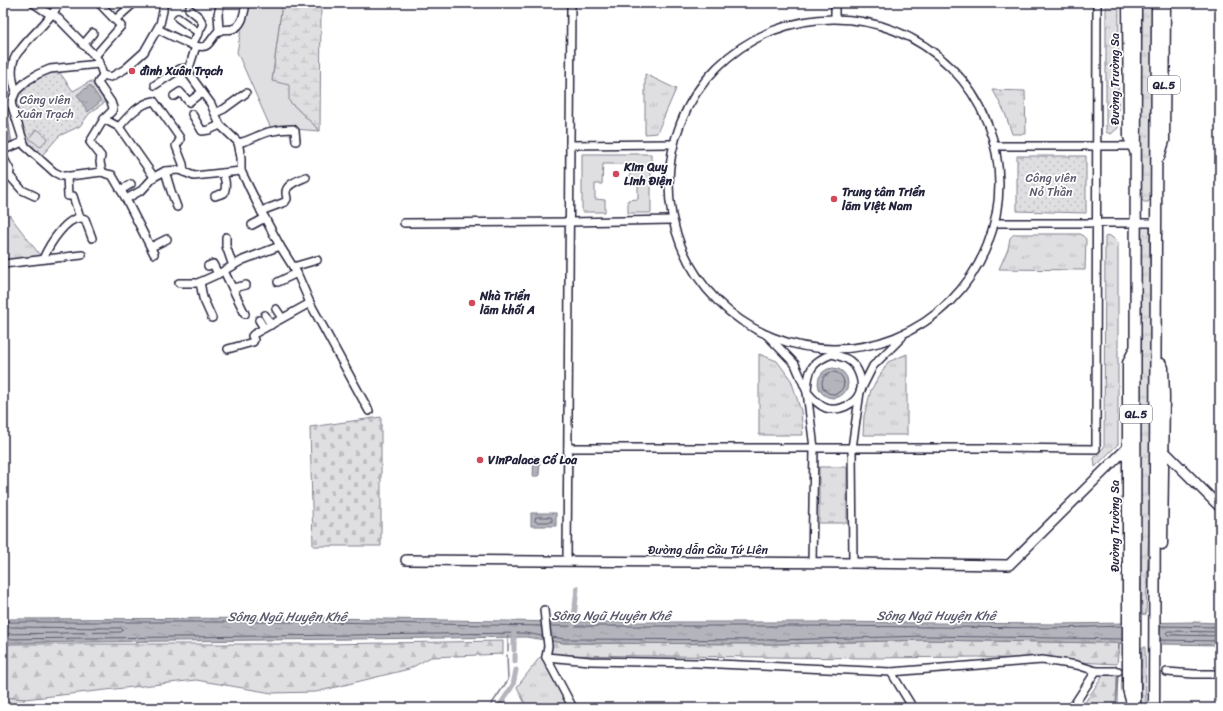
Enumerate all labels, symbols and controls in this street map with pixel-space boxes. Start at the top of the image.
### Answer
street label: Đường Trường Sa [1104,33,1126,125]
place label: đình Xuân Trạch [140,60,224,82]
marker: đình Xuân Trạch [127,66,137,76]
road number: QL.5 [1148,76,1180,94]
park label: Công viên Xuân Trạch [15,89,74,125]
place label: Kim Quy Linh Điện [623,156,672,192]
park label: Công viên Nỏ Thần [1026,167,1077,203]
marker: Kim Quy Linh Điện [611,169,621,179]
place label: Trung tâm Triển lãm Việt Nam [841,181,926,217]
marker: Trung tâm Triển lãm Việt Nam [829,194,839,204]
place label: Nhà Triển lãm khối A [479,285,535,321]
marker: Nhà Triển lãm khối A [467,298,477,308]
road number: QL.5 [1120,405,1152,423]
place label: VinPalace Cổ Loa [488,449,578,471]
marker: VinPalace Cổ Loa [475,455,485,465]
street label: Đường Trường Sa [1104,480,1126,572]
street label: Đường dẫn Cầu Tứ Liên [648,539,769,561]
water label: Sông Ngũ Huyện Khê [551,604,673,627]
water label: Sông Ngũ Huyện Khê [876,604,998,627]
water label: Sông Ngũ Huyện Khê [227,605,349,628]

